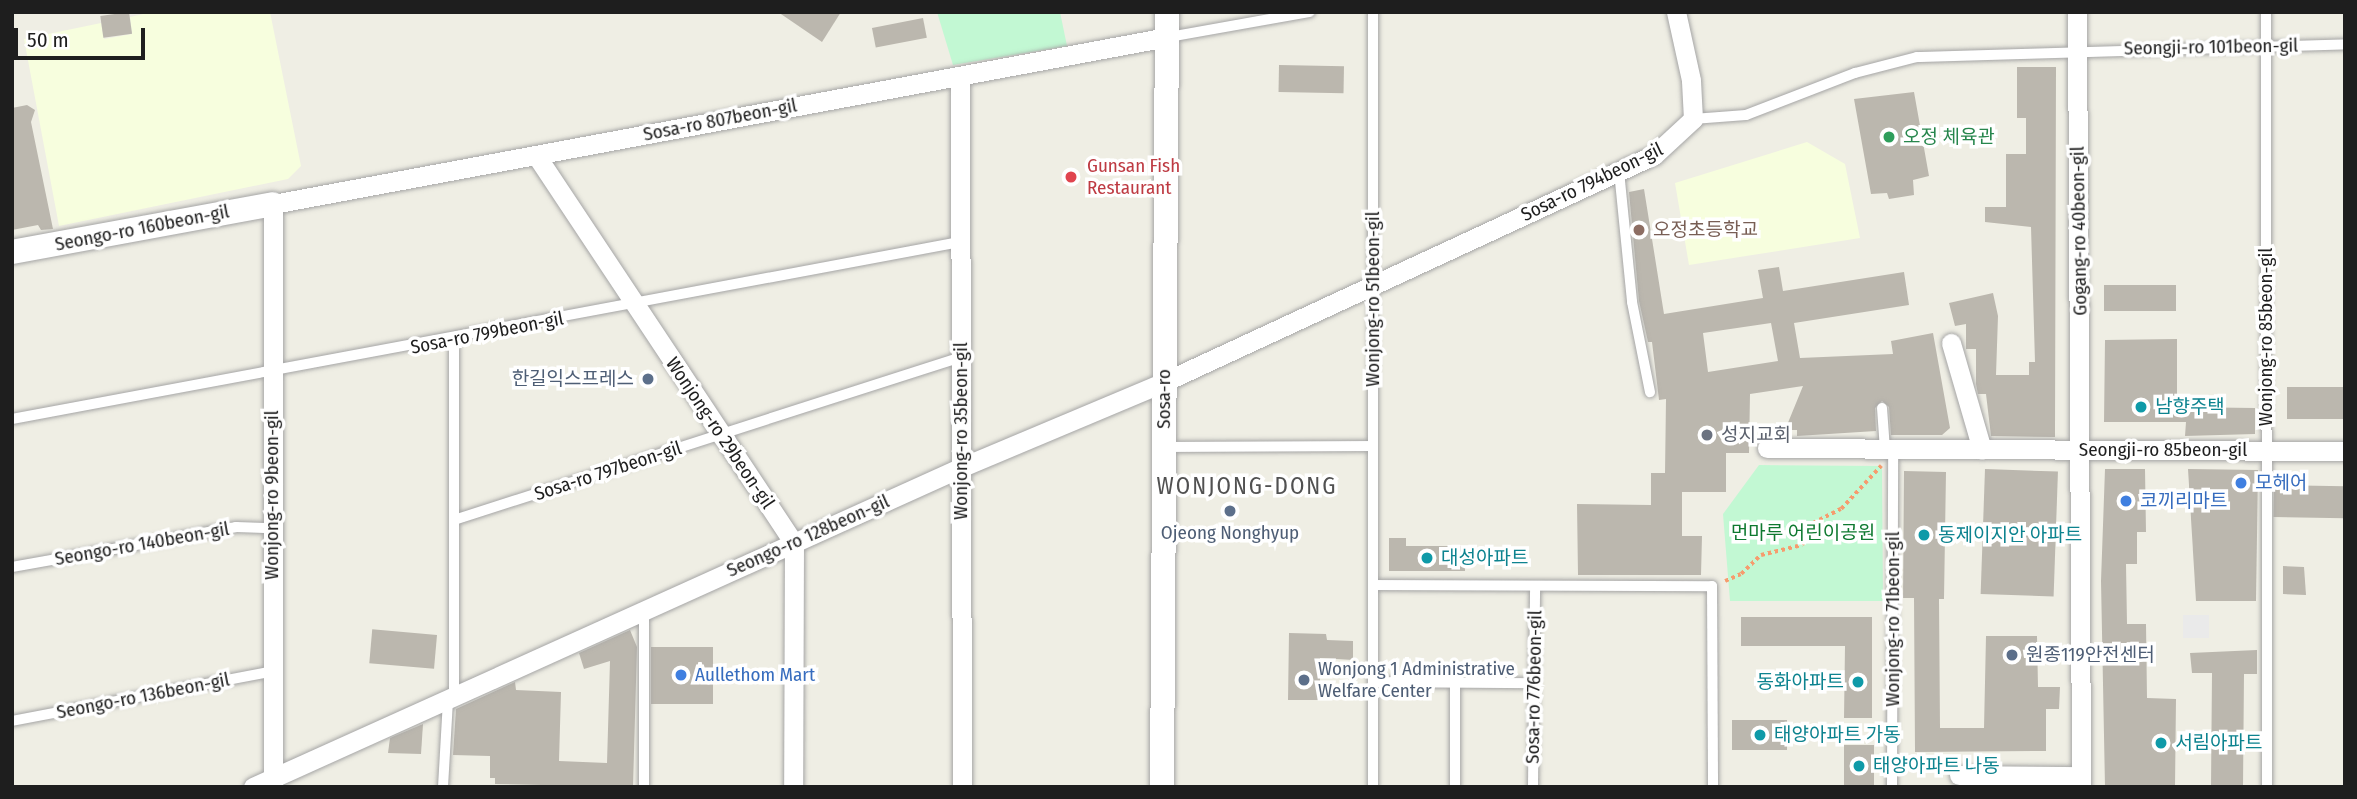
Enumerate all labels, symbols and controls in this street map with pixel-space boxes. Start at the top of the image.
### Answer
scale bar [18,14,149,58]
text: 50 m [27,27,69,53]
street label: Seongji-ro 101beon-gil [2124,34,2298,60]
street label: Sosa-ro 807beon-gil [641,94,799,146]
place label: 오정 체육관 [1903,126,1995,148]
marker: 오정 체육관 [1881,129,1897,145]
street label: Sosa-ro 794beon-gil [1517,138,1667,226]
street label: Gogang-ro 40beon-gil [2066,146,2092,316]
place label: Gunsan Fish Restaurant [1087,155,1180,199]
marker: Gunsan Fish Restaurant [1061,167,1081,187]
street label: Seongo-ro 160beon-gil [53,200,231,256]
street label: Wonjong-ro 51beon-gil [1362,211,1384,387]
place label: 오정초등학교 [1653,219,1758,241]
marker: 오정초등학교 [1631,222,1647,238]
street label: Wonjong-ro 85beon-gil [2255,248,2277,426]
street label: Sosa-ro 799beon-gil [409,307,565,359]
street label: Wonjong-ro 35beon-gil [950,342,972,520]
street label: Wonjong-ro 29beon-gil [661,353,779,513]
place label: 한길익스프레스 [512,368,634,390]
street label: Sosa-ro [1153,369,1175,429]
marker: 한길익스프레스 [640,371,656,387]
place label: 남향주택 [2155,396,2225,418]
marker: 남향주택 [2133,399,2149,415]
street label: Wonjong-ro 9beon-gil [261,410,283,580]
place label: 성지교회 [1721,424,1791,446]
marker: 성지교회 [1699,427,1715,443]
street label: Sosa-ro 797beon-gil [532,436,684,506]
street label: Seongji-ro 85beon-gil [2079,439,2247,461]
district label: WONJONG-DONG [1158,472,1336,500]
place label: 모헤어 [2255,472,2307,494]
marker: 모헤어 [2233,475,2249,491]
street label: Seongo-ro 128beon-gil [723,490,893,582]
place label: 코끼리마트 [2140,490,2227,512]
marker: 코끼리마트 [2118,493,2134,509]
marker: Ojeong Nonghyup [1222,503,1238,519]
street label: Seongo-ro 140beon-gil [53,517,231,571]
place label: Ojeong Nonghyup [1161,522,1299,544]
park label: 먼마루 어린이공원 [1731,522,1875,544]
place label: 동제이지안 아파트 [1938,524,2082,546]
marker: 동제이지안 아파트 [1916,527,1932,543]
street label: Wonjong-ro 71beon-gil [1882,531,1904,707]
place label: 대성아파트 [1441,547,1528,569]
marker: 대성아파트 [1419,550,1435,566]
street label: Sosa-ro 776beon-gil [1521,610,1547,764]
place label: 원종119안전센터 [2026,644,2155,666]
marker: 원종119안전센터 [2004,647,2020,663]
place label: Wonjong 1 Administrative Welfare Center [1318,658,1515,702]
place label: Aullethom Mart [695,664,815,686]
marker: Aullethom Mart [673,667,689,683]
street label: Seongo-ro 136beon-gil [55,668,231,724]
place label: 동화아파트 [1757,671,1844,693]
marker: Wonjong 1 Administrative Welfare Center [1296,672,1312,688]
marker: 동화아파트 [1850,674,1866,690]
place label: 태양아파트 가동 [1774,724,1901,746]
marker: 태양아파트 가동 [1752,727,1768,743]
place label: 서림아파트 [2175,732,2262,754]
marker: 서림아파트 [2153,735,2169,751]
place label: 태양아파트 나동 [1873,755,2000,777]
marker: 태양아파트 나동 [1851,758,1867,774]

